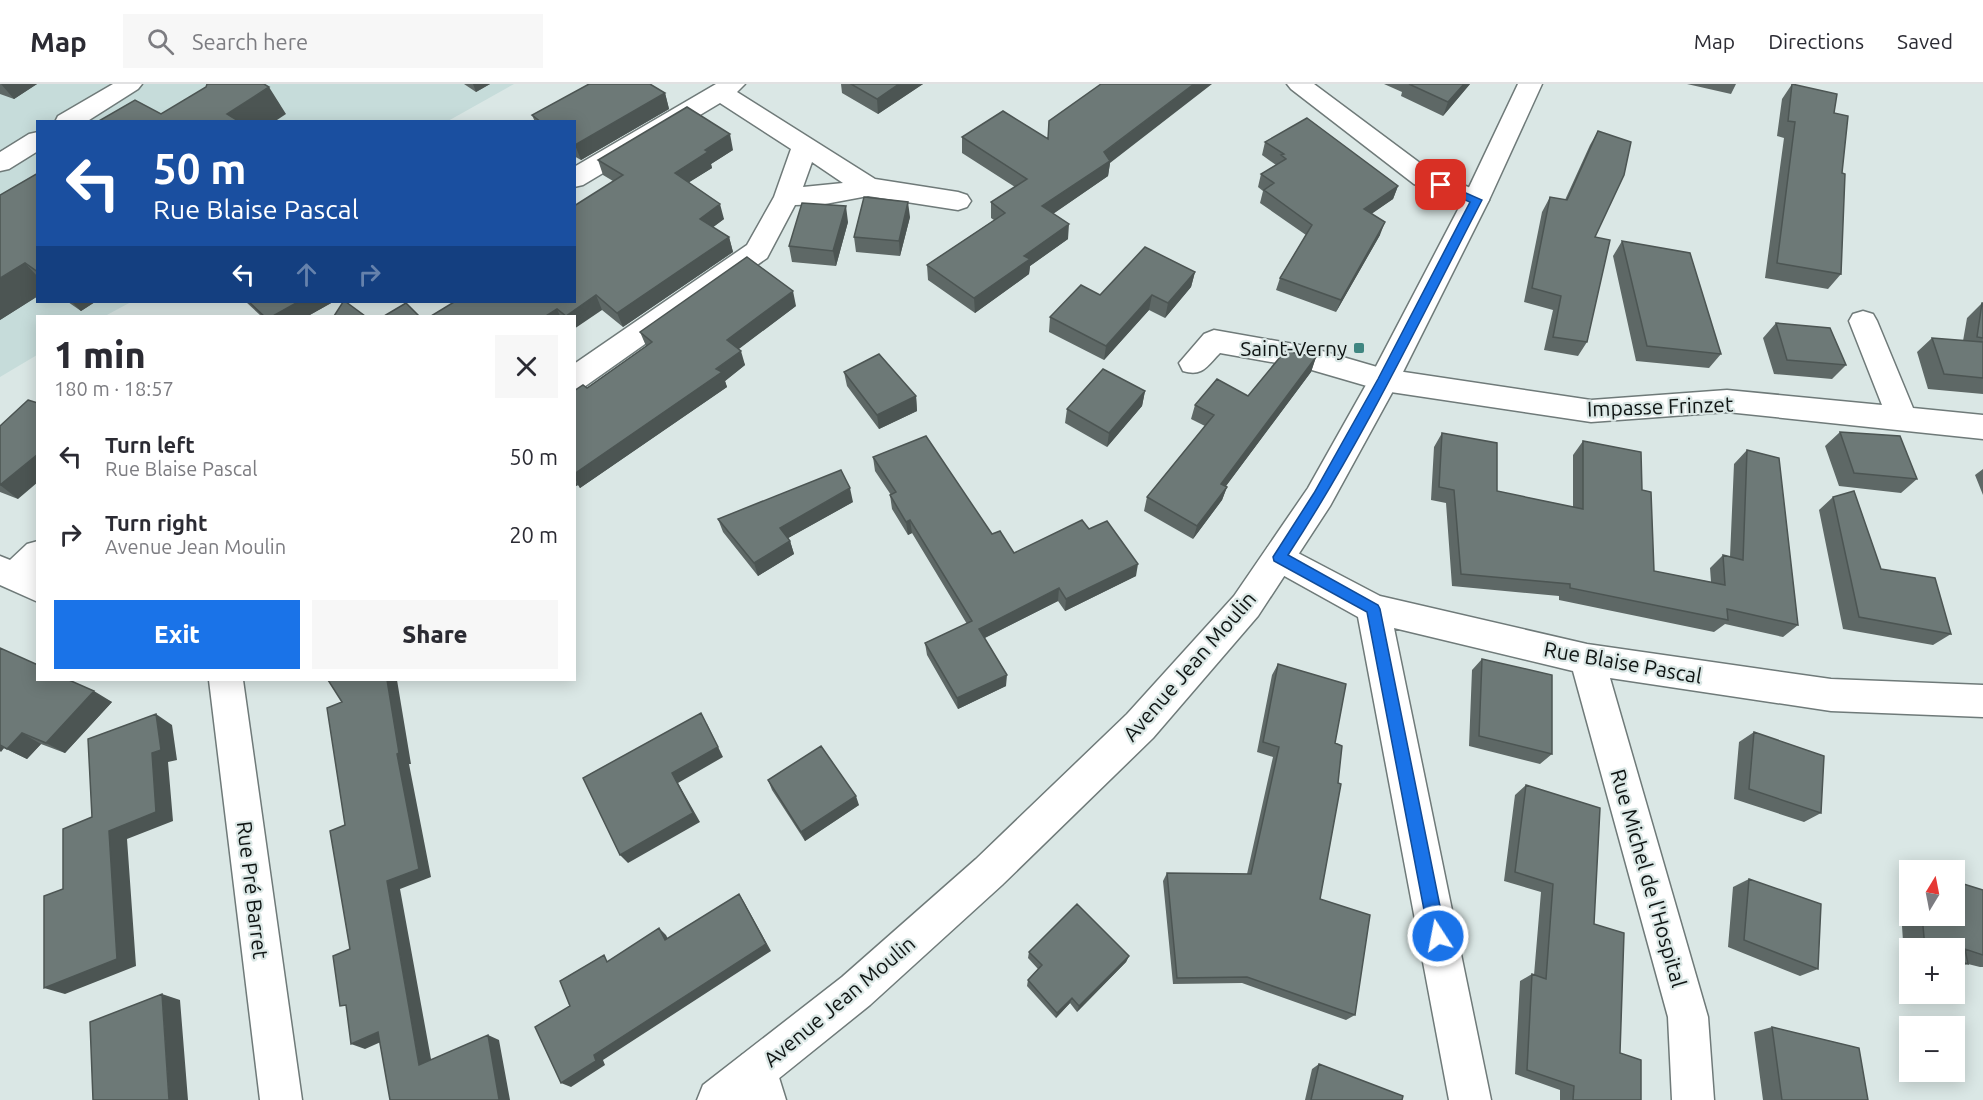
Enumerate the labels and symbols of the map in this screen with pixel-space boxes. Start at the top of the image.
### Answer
pin [1415,159,1466,210]
place label: Saint-Verny [1240,336,1347,360]
marker: Saint-Verny [1352,341,1366,355]
street label: Impasse Frinzet [1586,391,1734,421]
street label: Avenue Jean Moulin [1118,586,1260,746]
street label: Rue Blaise Pascal [1542,636,1704,688]
street label: Rue Michel de l'Hospital [1606,766,1692,990]
street label: Rue Pré Barret [233,820,273,960]
north arrow [1899,860,1965,926]
position arrow [1406,904,1470,968]
street label: Avenue Jean Moulin [758,931,920,1071]

